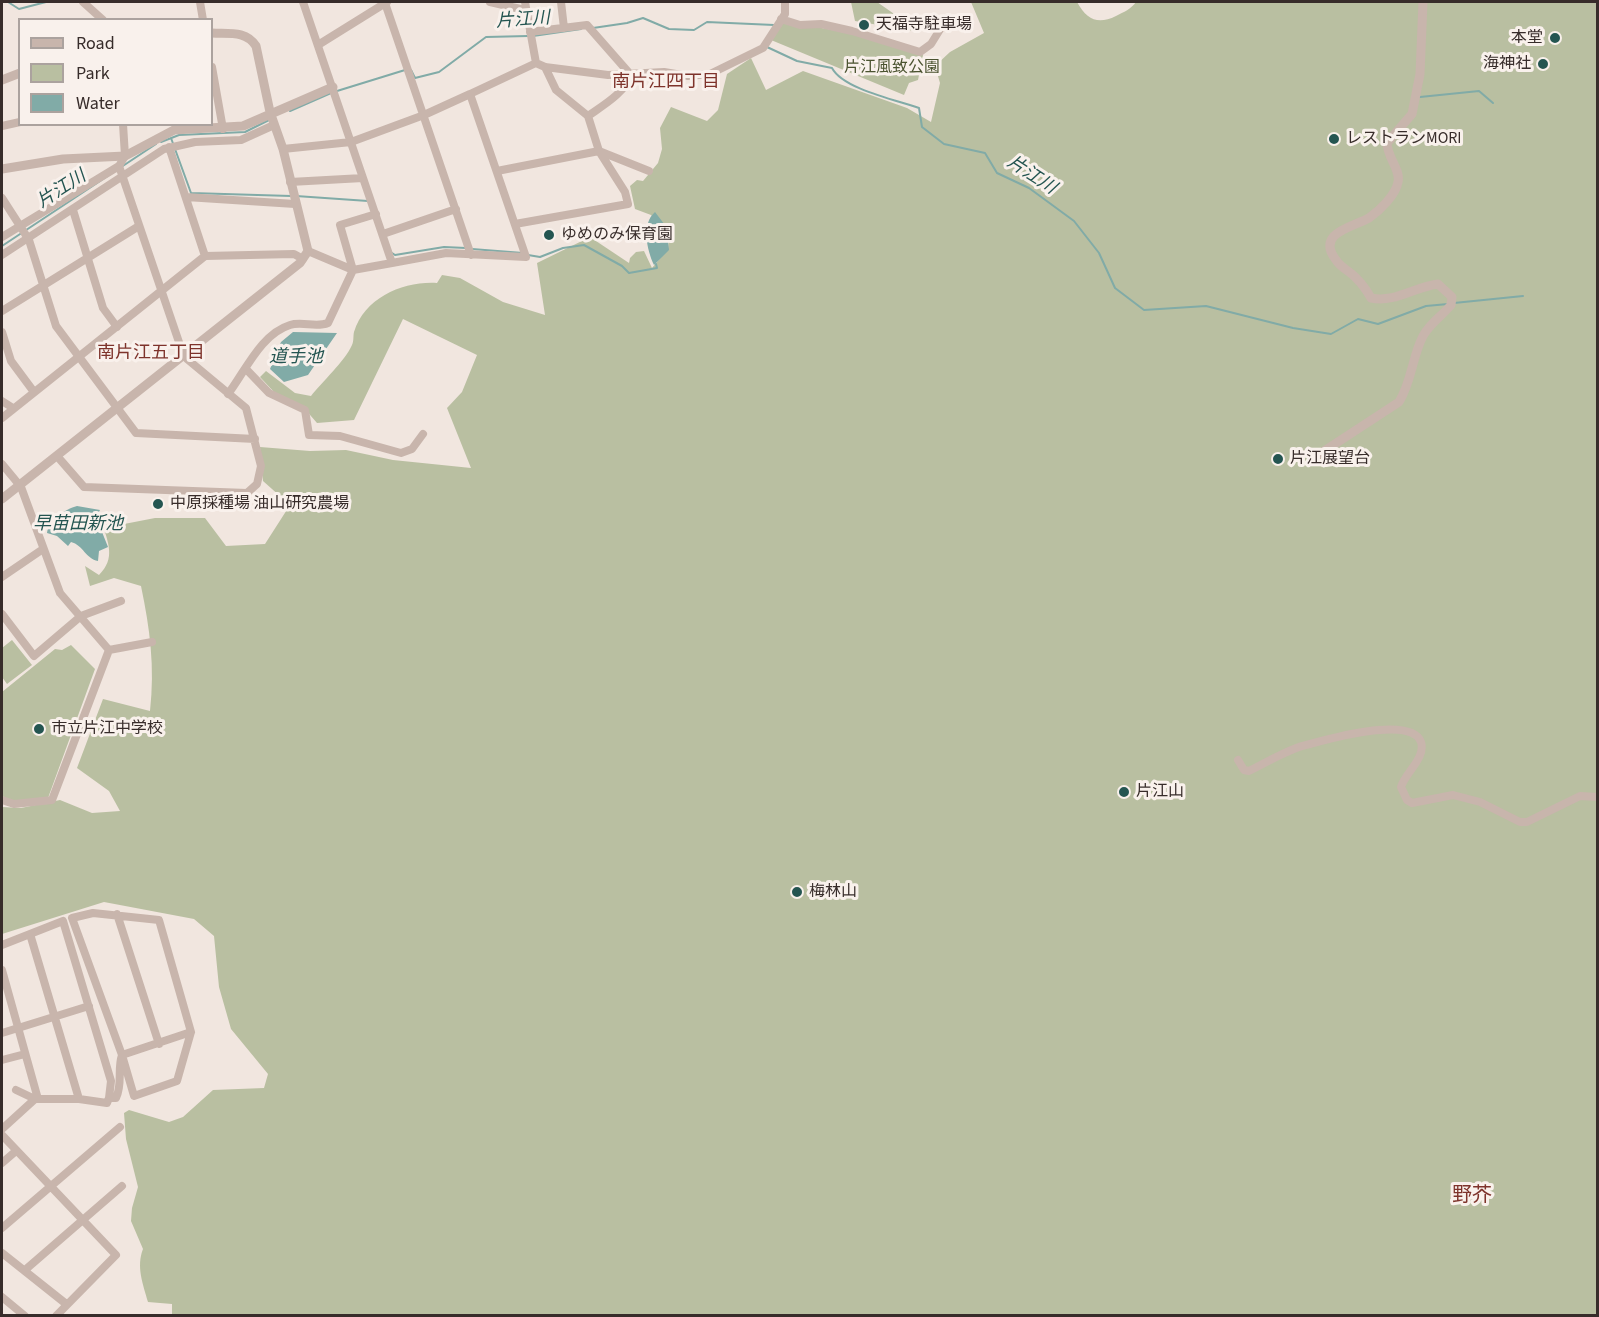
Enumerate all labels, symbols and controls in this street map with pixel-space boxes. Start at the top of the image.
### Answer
water label: 片江川 [495,8,551,34]
place label: 天福寺駐車場 [876,15,972,35]
legend [18,18,213,126]
marker: 天福寺駐車場 [857,18,871,32]
place label: 本堂 [1511,28,1543,48]
text: Road [76,31,115,56]
marker: 本堂 [1548,31,1562,45]
place label: 海神社 [1483,54,1531,74]
marker: 海神社 [1536,57,1550,71]
park label: 片江風致公園 [844,58,940,78]
text: Park [76,61,110,86]
district label: 南片江四丁目 [612,72,720,94]
text: Water [76,91,120,116]
place label: レストランMORI [1346,129,1462,149]
marker: レストランMORI [1327,132,1341,146]
water label: 片江川 [1002,152,1060,200]
water label: 片江川 [33,166,91,214]
place label: ゆめのみ保育園 [561,225,673,245]
marker: ゆめのみ保育園 [542,228,556,242]
district label: 南片江五丁目 [97,343,205,365]
water label: 道手池 [269,347,323,369]
place label: 片江展望台 [1290,449,1370,469]
marker: 片江展望台 [1271,452,1285,466]
place label: 中原採種場 油山研究農場 [170,494,349,514]
marker: 中原採種場 油山研究農場 [151,497,165,511]
water label: 早苗田新池 [33,514,123,536]
place label: 市立片江中学校 [51,719,163,739]
marker: 市立片江中学校 [32,722,46,736]
place label: 片江山 [1136,782,1184,802]
marker: 片江山 [1117,785,1131,799]
place label: 梅林山 [809,882,857,902]
marker: 梅林山 [790,885,804,899]
district label: 野芥 [1452,1185,1492,1209]

